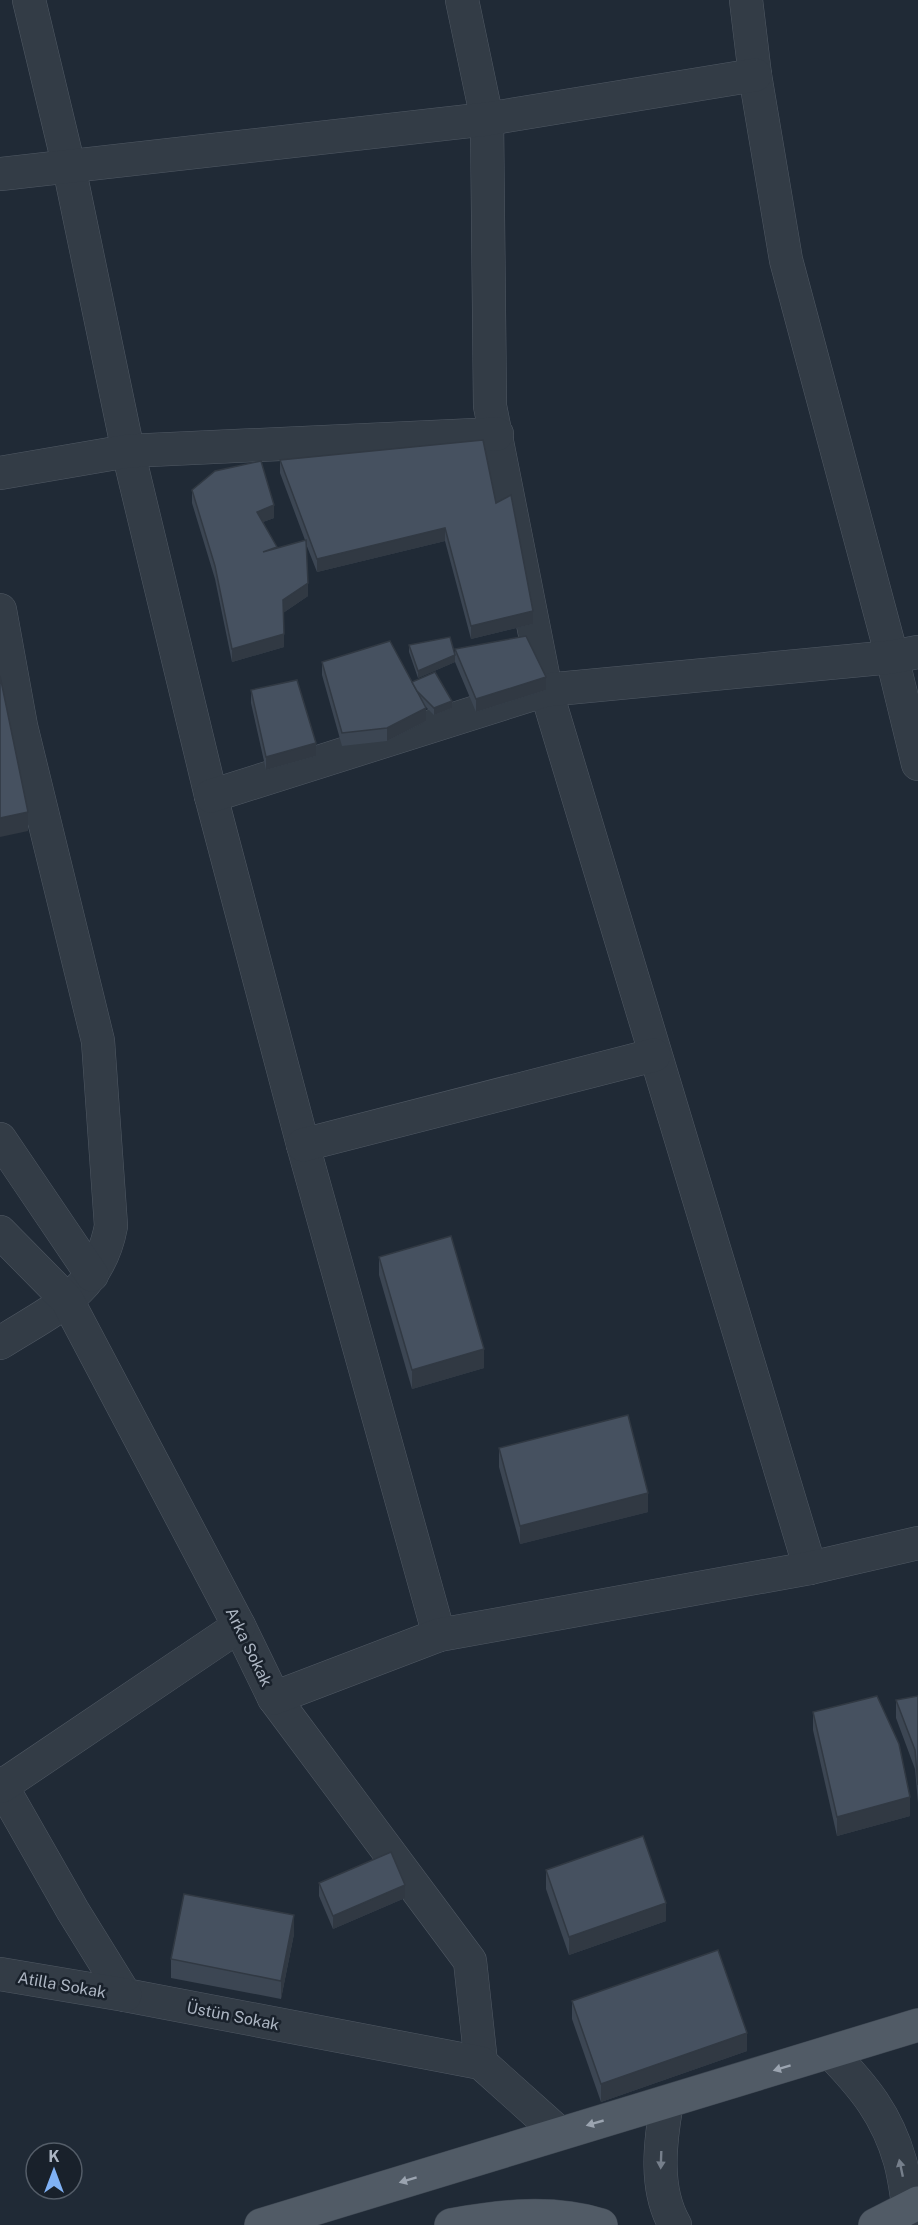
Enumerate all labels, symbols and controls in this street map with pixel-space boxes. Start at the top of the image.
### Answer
street label: Arka Sokak [222,1604,276,1690]
street label: Atilla Sokak [16,1968,108,2002]
street label: Üstün Sokak [185,1997,281,2034]
one-way arrow [773,2064,791,2073]
one-way arrow [586,2119,604,2128]
north arrow [24,2141,84,2201]
text: K [48,2147,60,2166]
one-way arrow [656,2151,665,2170]
one-way arrow [896,2158,905,2177]
one-way arrow [399,2175,417,2185]

